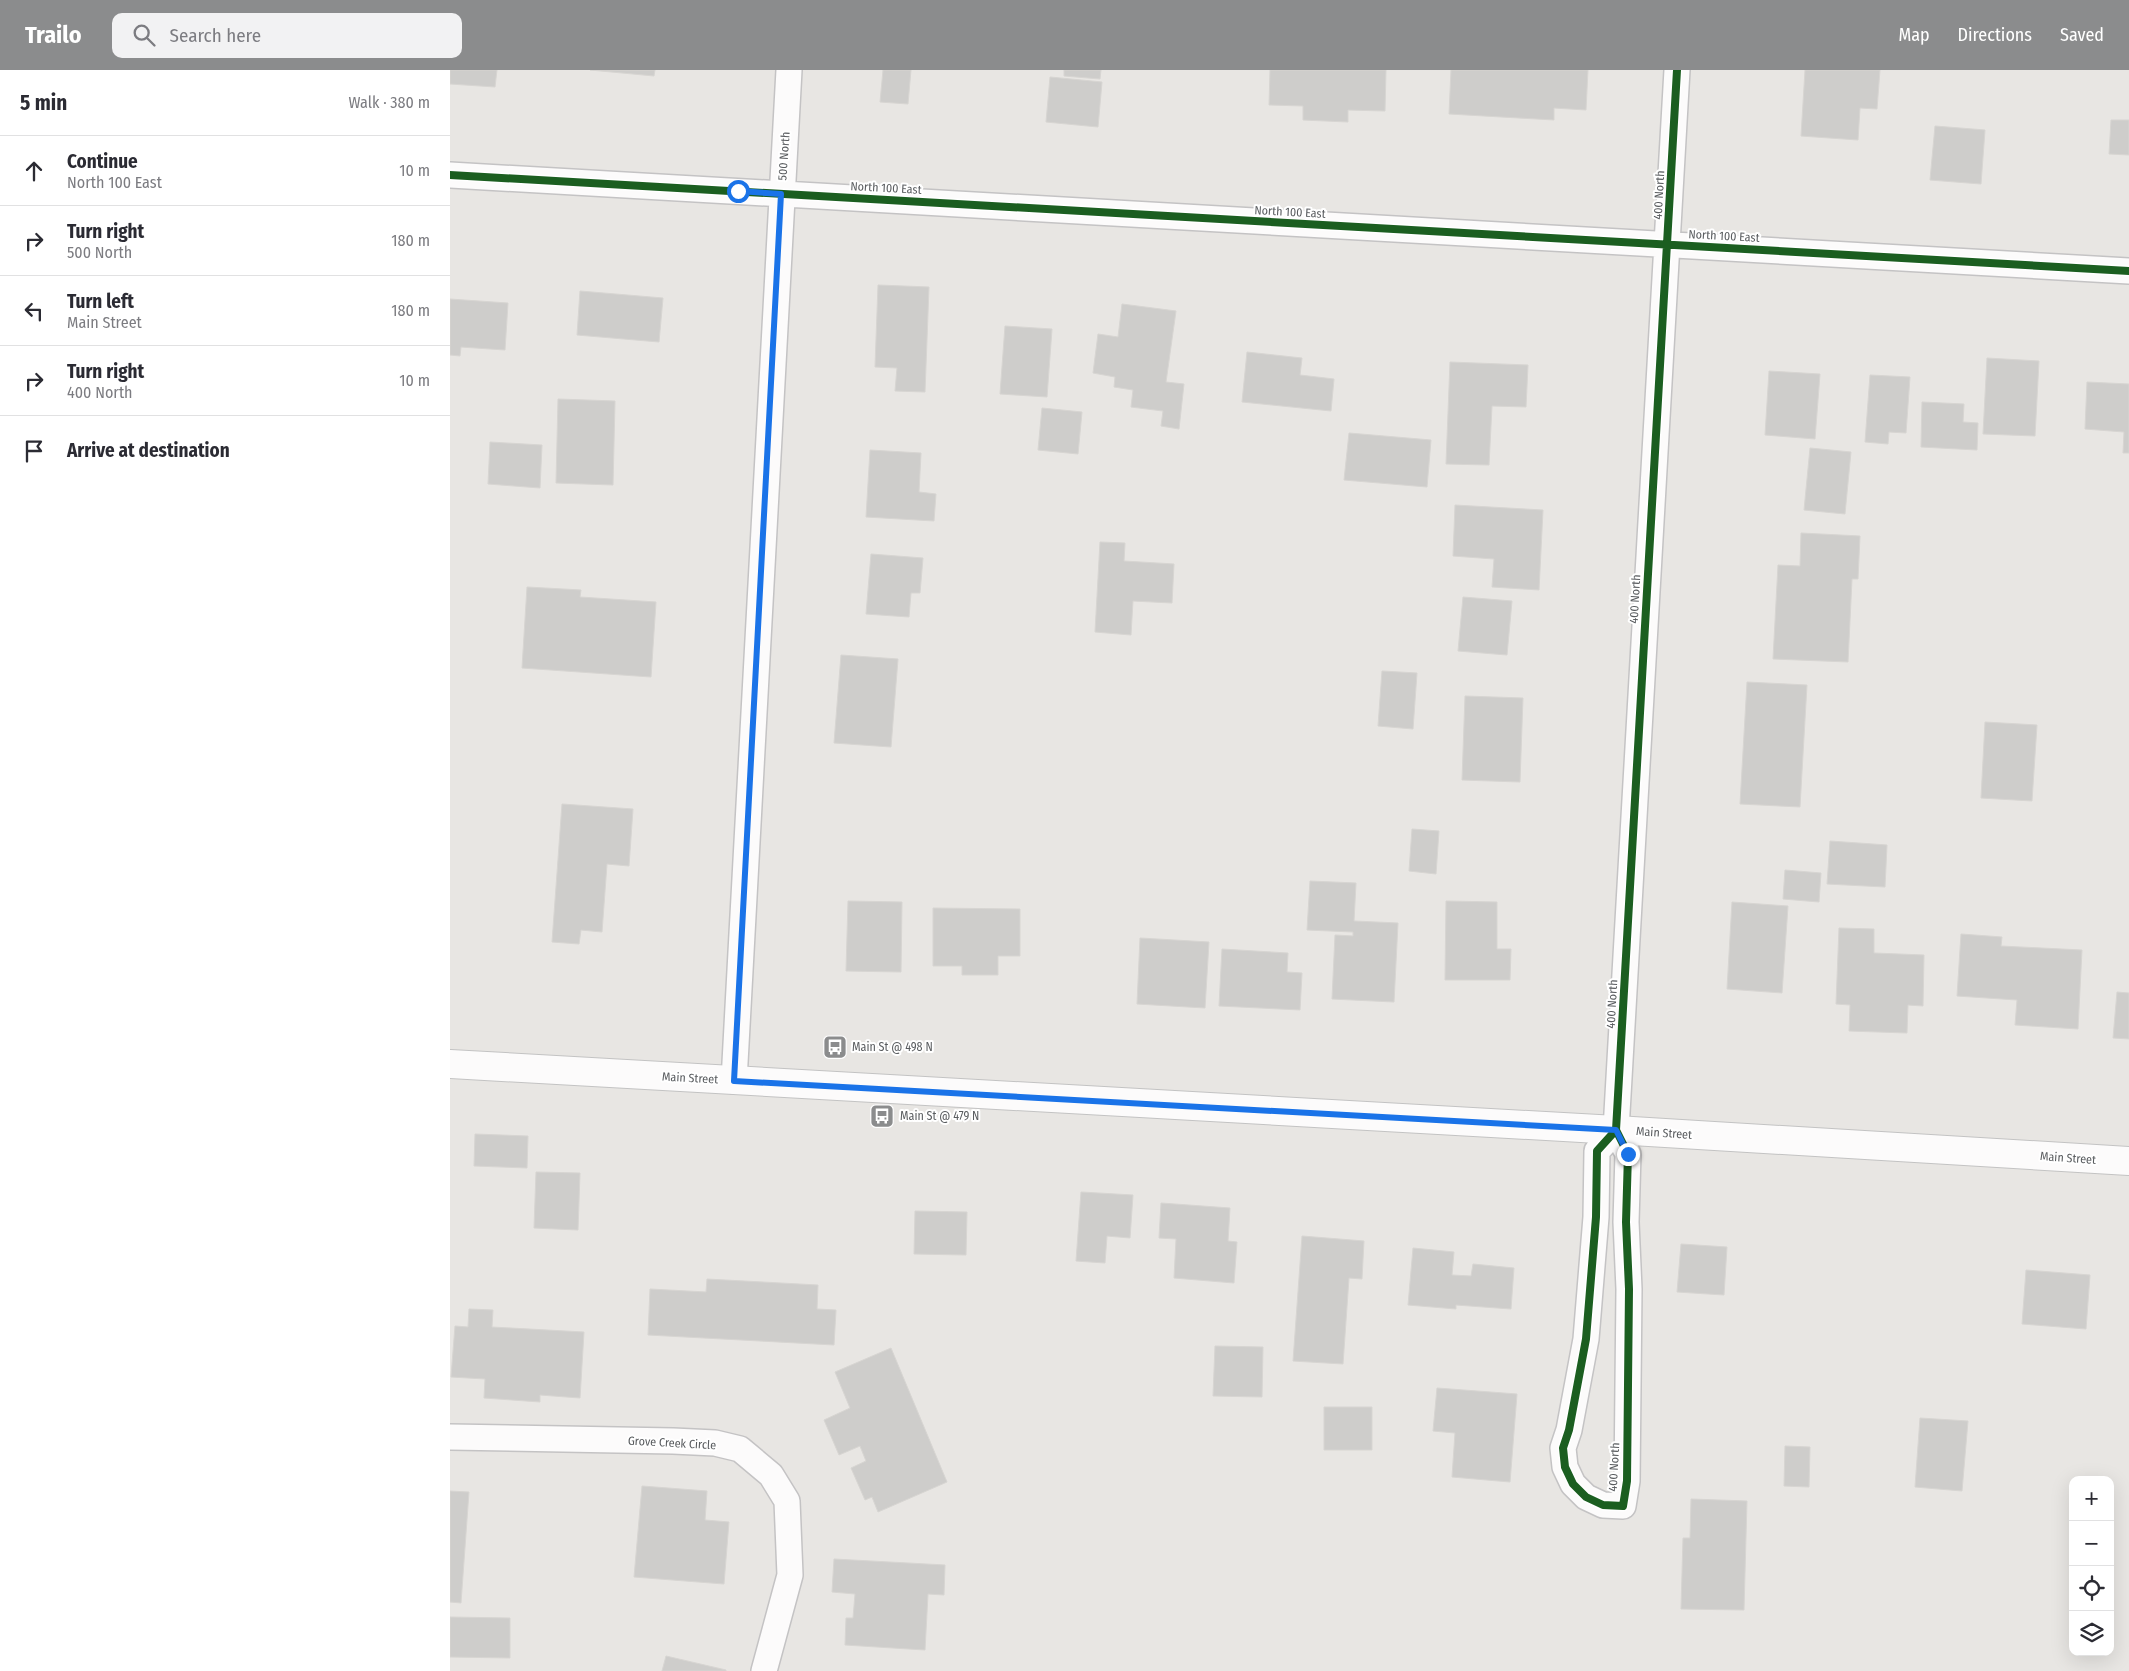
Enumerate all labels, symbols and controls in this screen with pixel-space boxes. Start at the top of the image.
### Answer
search box [112,13,462,58]
text: Trailo [25,21,82,49]
icon: search [130,21,158,49]
text: Search here [170,24,261,47]
text: Map [1898,24,1930,46]
text: Directions [1958,24,2032,46]
text: Saved [2060,24,2104,46]
text: 5 min [20,90,67,116]
text: Walk · 380 m [349,93,430,112]
street label: 500 North [775,131,793,181]
text: Continue [67,150,138,173]
icon: ahead [20,157,48,185]
text: 10 m [399,161,430,180]
street label: 400 North [1651,170,1667,220]
text: North 100 East [67,173,162,192]
street label: North 100 East [850,179,922,197]
route start [727,180,750,203]
street label: North 100 East [1254,203,1326,221]
text: Turn right [67,220,144,243]
icon: right [20,227,48,255]
street label: North 100 East [1688,227,1760,245]
text: 180 m [391,231,430,250]
text: 500 North [67,243,132,262]
text: Turn left [67,290,134,313]
icon: left [20,297,48,325]
text: 180 m [391,301,430,320]
text: Main Street [67,313,142,332]
text: Turn right [67,360,144,383]
icon: right [20,367,48,395]
text: 10 m [399,371,430,390]
text: 400 North [67,383,133,402]
icon: arrive [20,437,48,465]
text: Arrive at destination [67,439,230,462]
street label: 400 North [1627,574,1643,624]
street label: 400 North [1604,979,1620,1029]
bus stop icon: Main St @ 498 N [822,1034,848,1060]
place label: Main St @ 498 N [852,1040,933,1054]
street label: Main Street [662,1070,718,1086]
bus stop icon: Main St @ 479 N [869,1103,895,1129]
place label: Main St @ 479 N [900,1109,979,1123]
street label: Main Street [1636,1124,1693,1142]
route end [1617,1143,1640,1166]
street label: Main Street [2040,1149,2097,1167]
street label: Grove Creek Circle [628,1434,716,1452]
street label: 400 North [1606,1442,1622,1492]
map controls [2069,1476,2114,1656]
button: + [2069,1476,2114,1521]
button: − [2069,1521,2114,1566]
button: locate [2069,1566,2114,1611]
button: layers [2069,1611,2114,1656]

